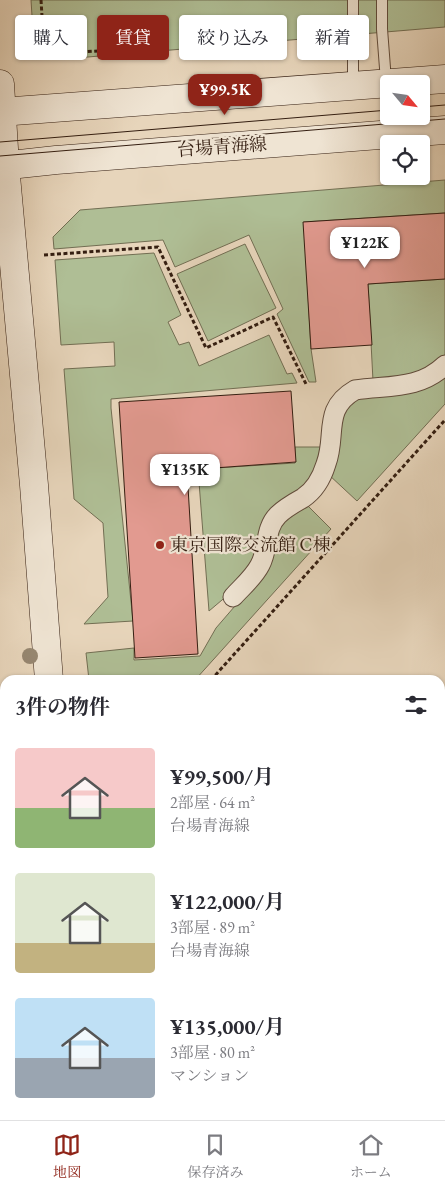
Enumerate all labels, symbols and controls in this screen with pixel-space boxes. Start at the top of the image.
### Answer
chip: 購入 [15,15,87,60]
chip: 賃貸 [97,15,169,60]
chip: 絞り込み [179,15,287,60]
chip: 新着 [297,15,369,60]
pin: ¥99.5K [184,74,266,116]
north arrow [380,75,430,125]
map controls [380,75,430,185]
text: ¥99.5K [199,79,251,100]
street label: 台場青海線 [176,132,268,161]
button: locate [380,135,430,185]
pin: ¥122K [330,226,400,269]
text: ¥122K [341,232,389,253]
pin: ¥135K [150,454,220,496]
text: ¥135K [161,459,209,480]
place label: 東京国際交流館 C棟 [170,533,330,556]
marker: 東京国際交流館 C棟 [154,539,166,551]
icon: filters [402,691,430,719]
text: 3件の物件 [15,693,110,720]
text: ¥99,500/月 [170,763,274,790]
icon: home [55,768,115,828]
text: 2部屋 · 64 m² [170,792,255,813]
text: 台場青海線 [170,815,250,836]
text: ¥122,000/月 [170,888,285,915]
icon: home [55,893,115,953]
text: 3部屋 · 89 m² [170,917,255,938]
text: 台場青海線 [170,940,250,961]
text: ¥135,000/月 [170,1013,285,1040]
icon: home [55,1018,115,1078]
text: 3部屋 · 80 m² [170,1042,255,1063]
text: マンション [170,1065,249,1086]
tab: 地図 [53,1131,81,1181]
tab: 保存済み [187,1131,243,1181]
tab: ホーム [350,1131,392,1181]

